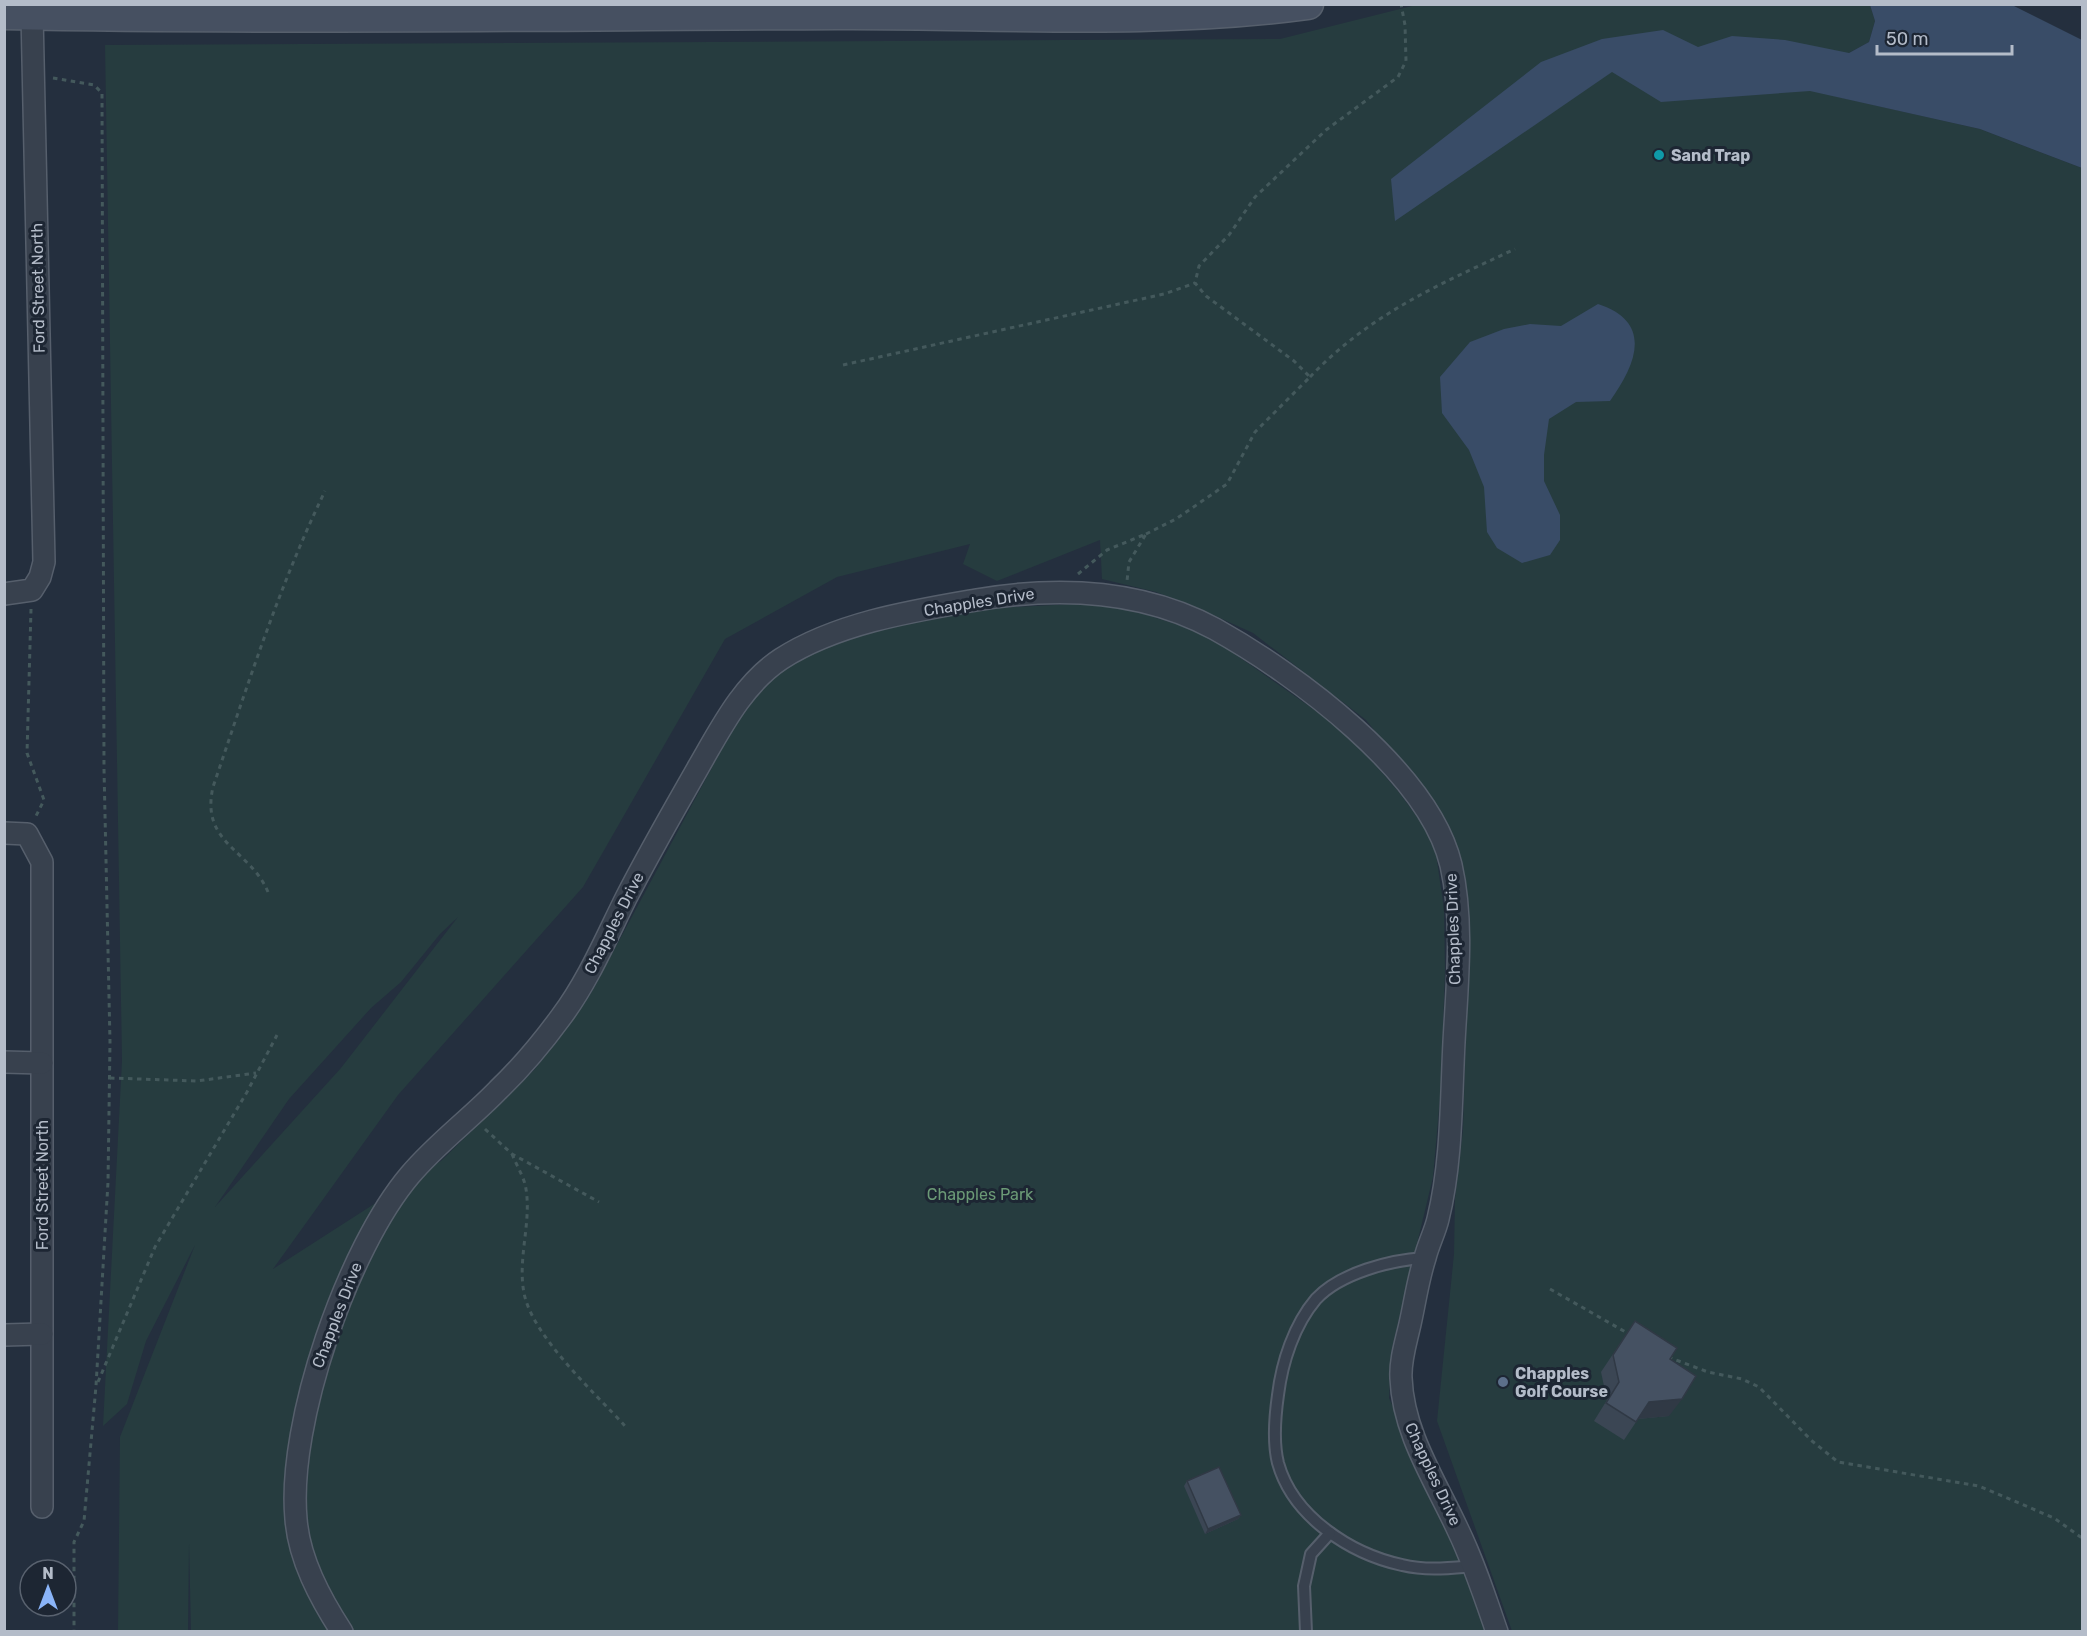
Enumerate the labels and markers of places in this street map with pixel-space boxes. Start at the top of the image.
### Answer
place label: Sand Trap [1671,146,1750,165]
marker: Sand Trap [1652,148,1666,162]
place label: Chapples Golf Course [1515,1364,1608,1401]
marker: Chapples Golf Course [1496,1375,1510,1389]

